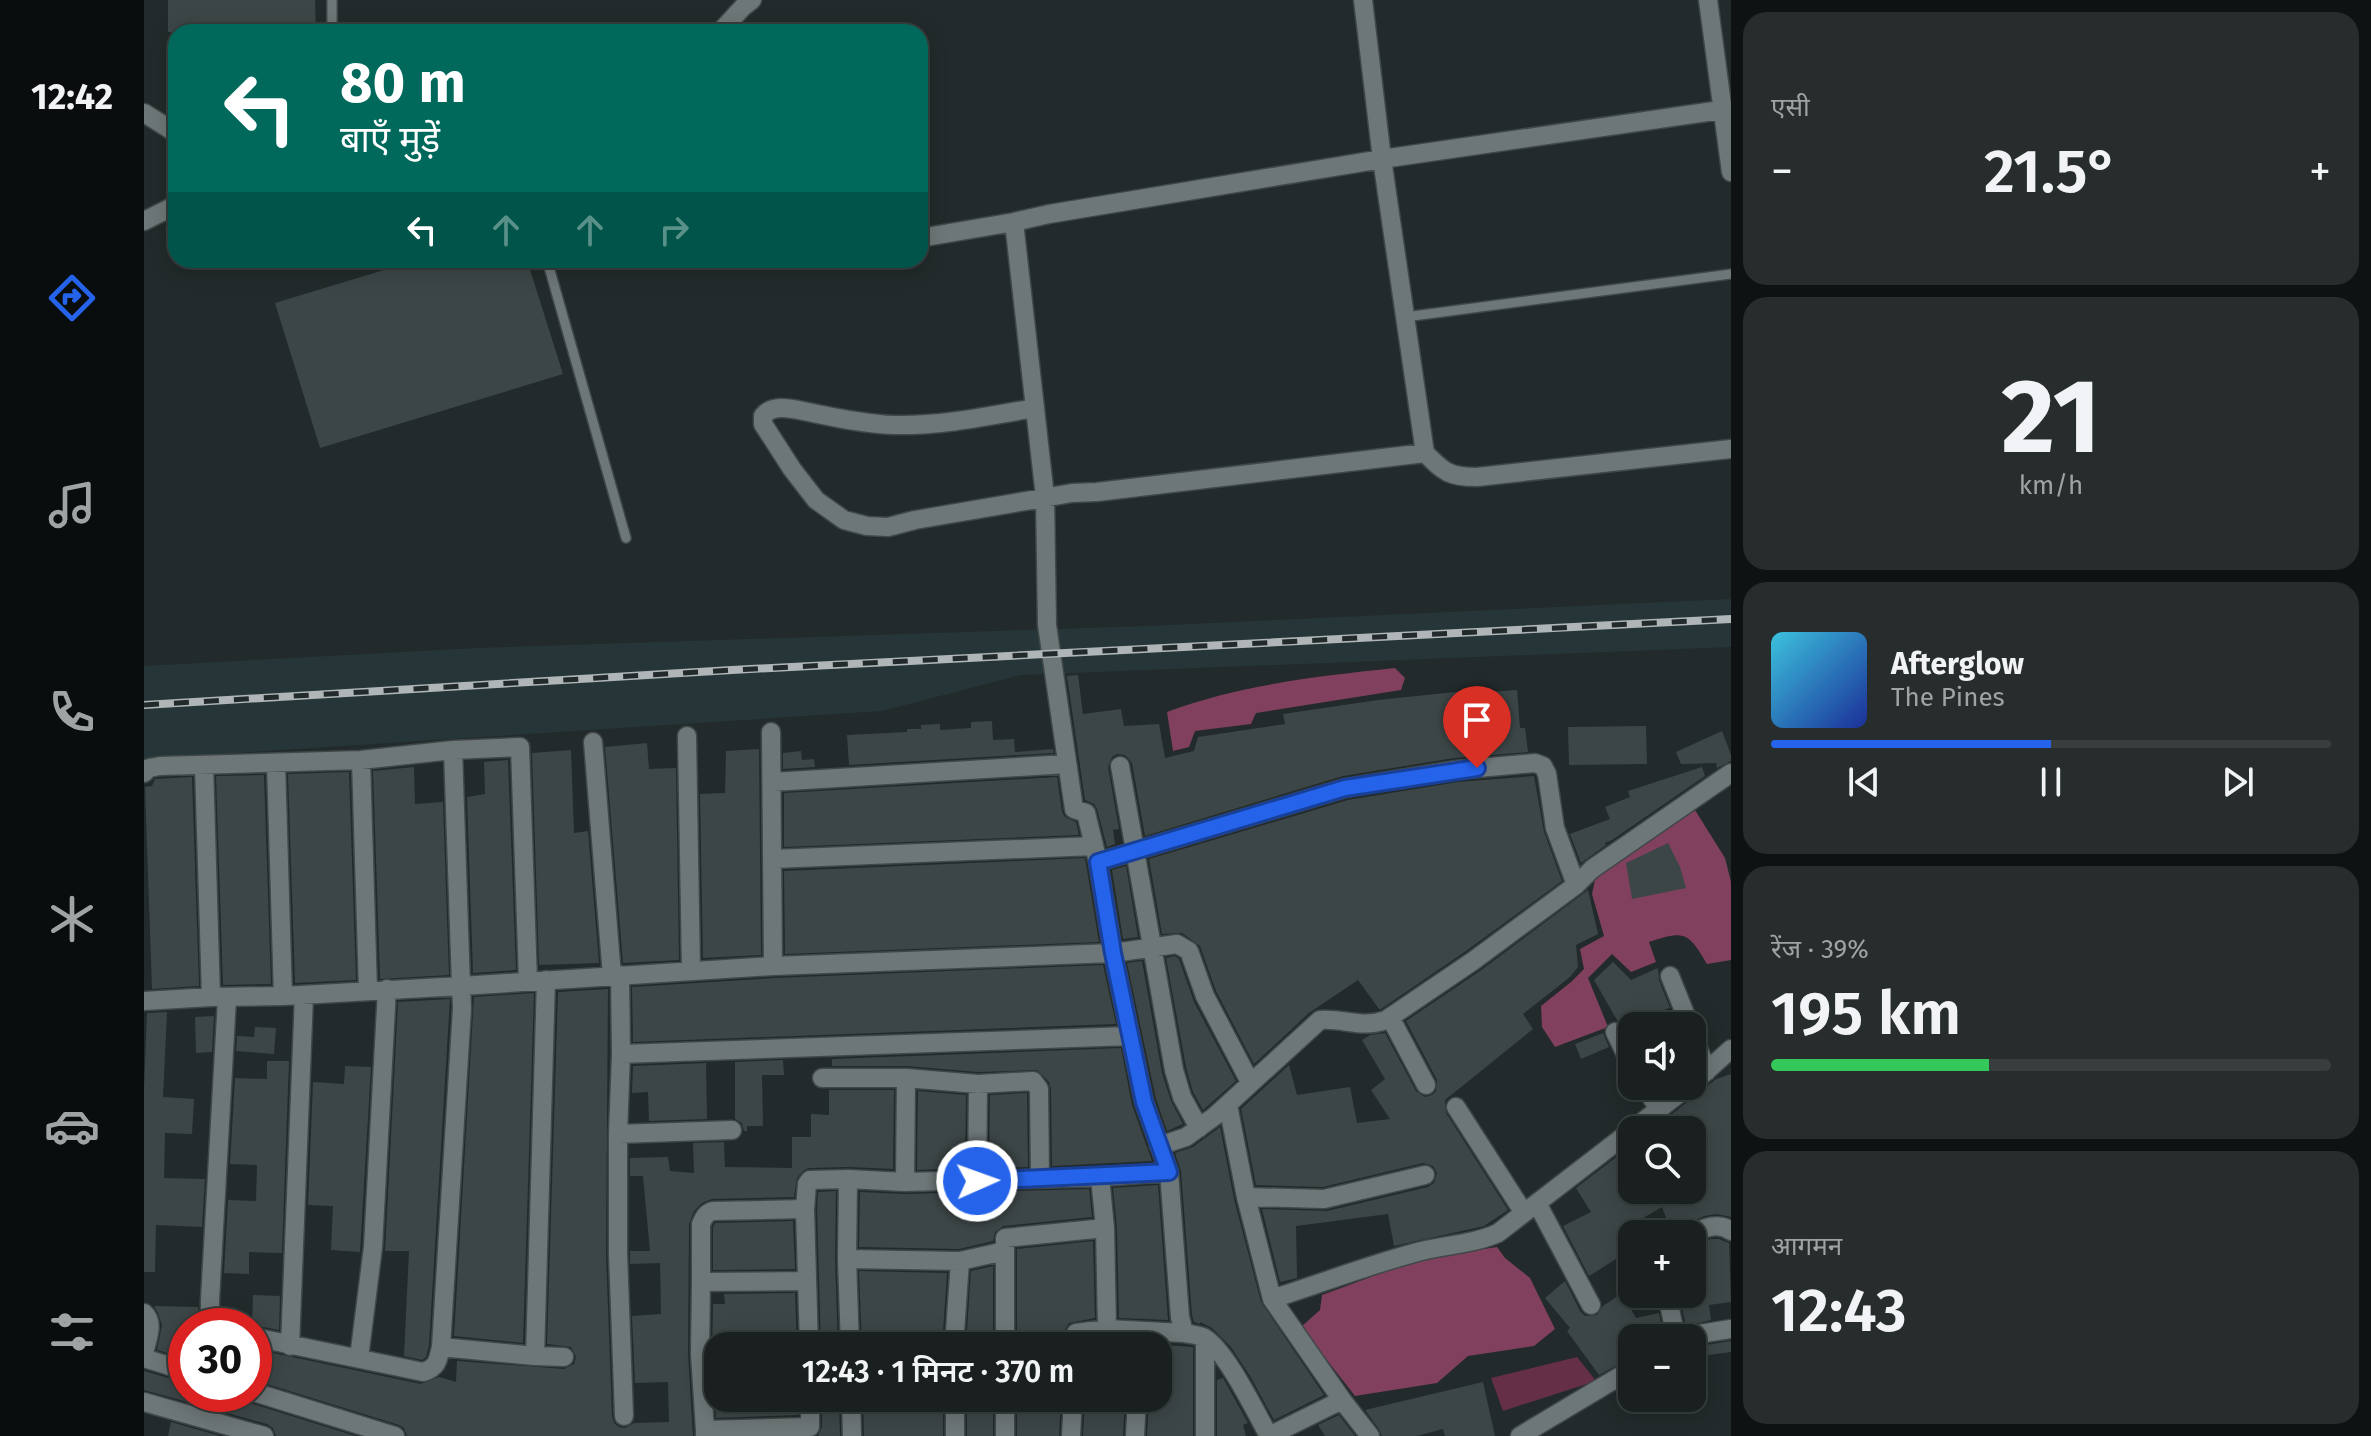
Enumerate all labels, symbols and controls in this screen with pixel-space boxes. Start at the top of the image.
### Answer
text: 80 m [340,50,466,117]
icon: left [208,56,312,160]
text: 12:42 [31,75,113,119]
text: एसी [1771,92,1810,123]
text: बाएँ मुड़ें [340,118,440,162]
text: 21.5° [1984,136,2118,208]
text: − [1771,145,1793,198]
text: + [2309,145,2331,198]
icon: left [400,208,444,252]
icon: ahead [484,208,528,252]
icon: ahead [568,208,612,252]
icon: right [652,208,696,252]
icon: directions [44,270,100,326]
text: 21 [2001,355,2101,480]
text: km/h [2019,470,2083,501]
icon: music [44,477,100,533]
text: Afterglow [1891,646,2024,682]
text: The Pines [1891,682,2005,713]
icon: phone [44,684,100,740]
pin [1443,686,1511,768]
icon: arrive [1455,698,1499,742]
icon: previous [1842,760,1886,804]
icon: pause [2029,760,2073,804]
icon: next [2216,760,2260,804]
icon: climate [44,891,100,947]
text: रेंज · 39% [1771,934,1869,965]
text: 195 km [1771,978,1961,1050]
map controls [1618,1012,1706,1412]
button: sound [1618,1012,1706,1100]
icon: car [44,1098,100,1154]
button: search [1618,1116,1706,1204]
position arrow [935,1139,1019,1223]
button: + [1618,1220,1706,1308]
text: आगमन [1771,1231,1842,1262]
text: 12:43 [1771,1275,1907,1347]
icon: filters [44,1304,100,1360]
speed limit sign: 30 [168,1308,272,1412]
button: − [1618,1324,1706,1412]
text: 12:43 · 1 मिनट · 370 m [802,1354,1074,1390]

